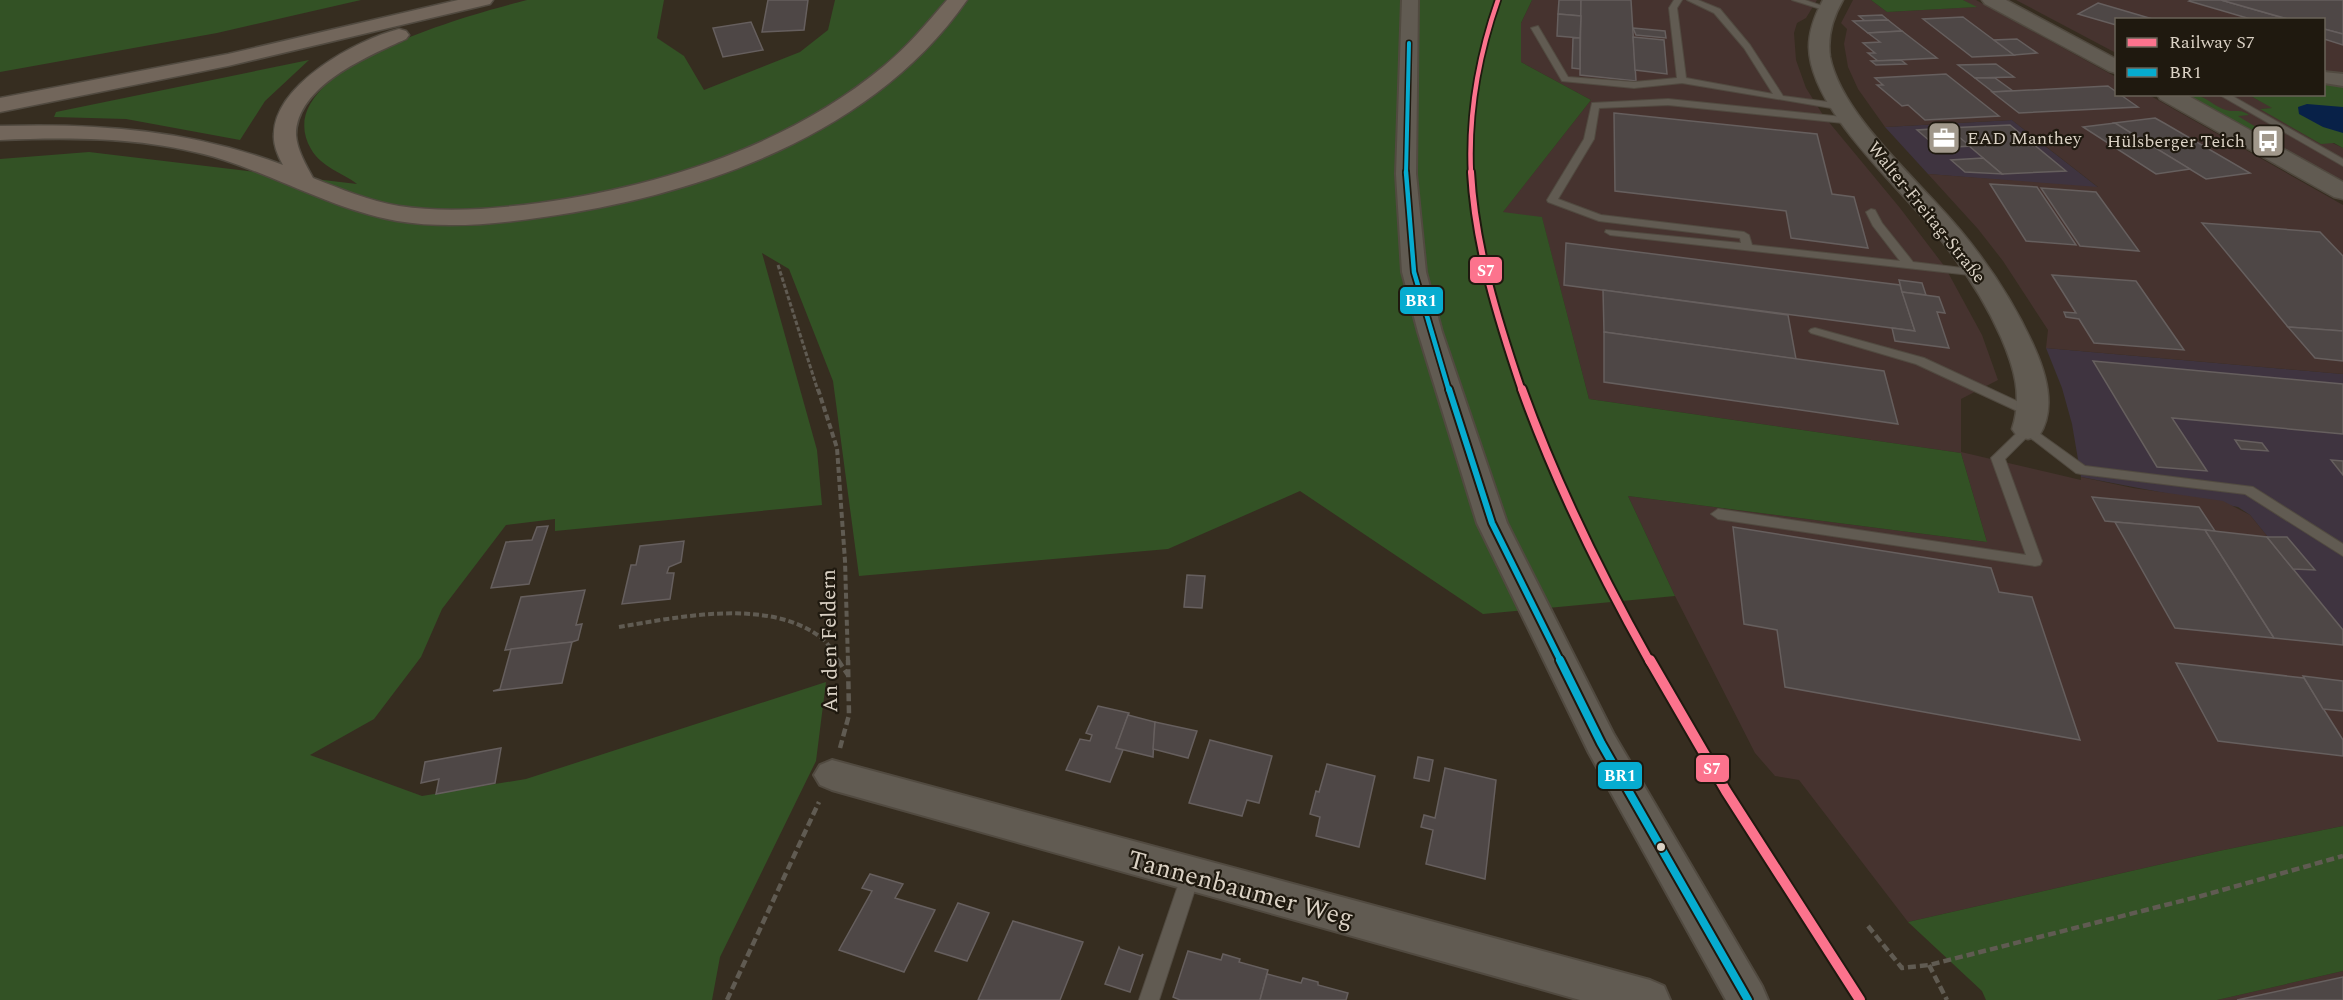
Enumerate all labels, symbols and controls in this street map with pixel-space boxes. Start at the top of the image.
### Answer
legend [2115,18,2325,96]
text: Railway S7 [2169,29,2255,56]
text: BR1 [2169,59,2202,86]
office icon: EAD Manthey [1926,120,1962,156]
bus stop icon: Hülsberger Teich [2250,123,2286,159]
place label: EAD Manthey [1967,125,2083,152]
place label: Hülsberger Teich [2107,128,2245,155]
street label: Walter-Freitag-Straße [1861,136,1992,289]
line badge: S7 [1469,256,1503,284]
text: S7 [1477,259,1495,283]
line badge: BR1 [1399,286,1444,315]
text: BR1 [1405,289,1437,313]
street label: An den Feldern [813,569,847,713]
line badge: S7 [1695,754,1730,783]
text: S7 [1703,757,1721,781]
line badge: BR1 [1597,761,1643,790]
text: BR1 [1604,764,1636,788]
street label: Tannenbaumer Weg [1123,840,1358,938]
unlabelled marker [1655,841,1667,853]

